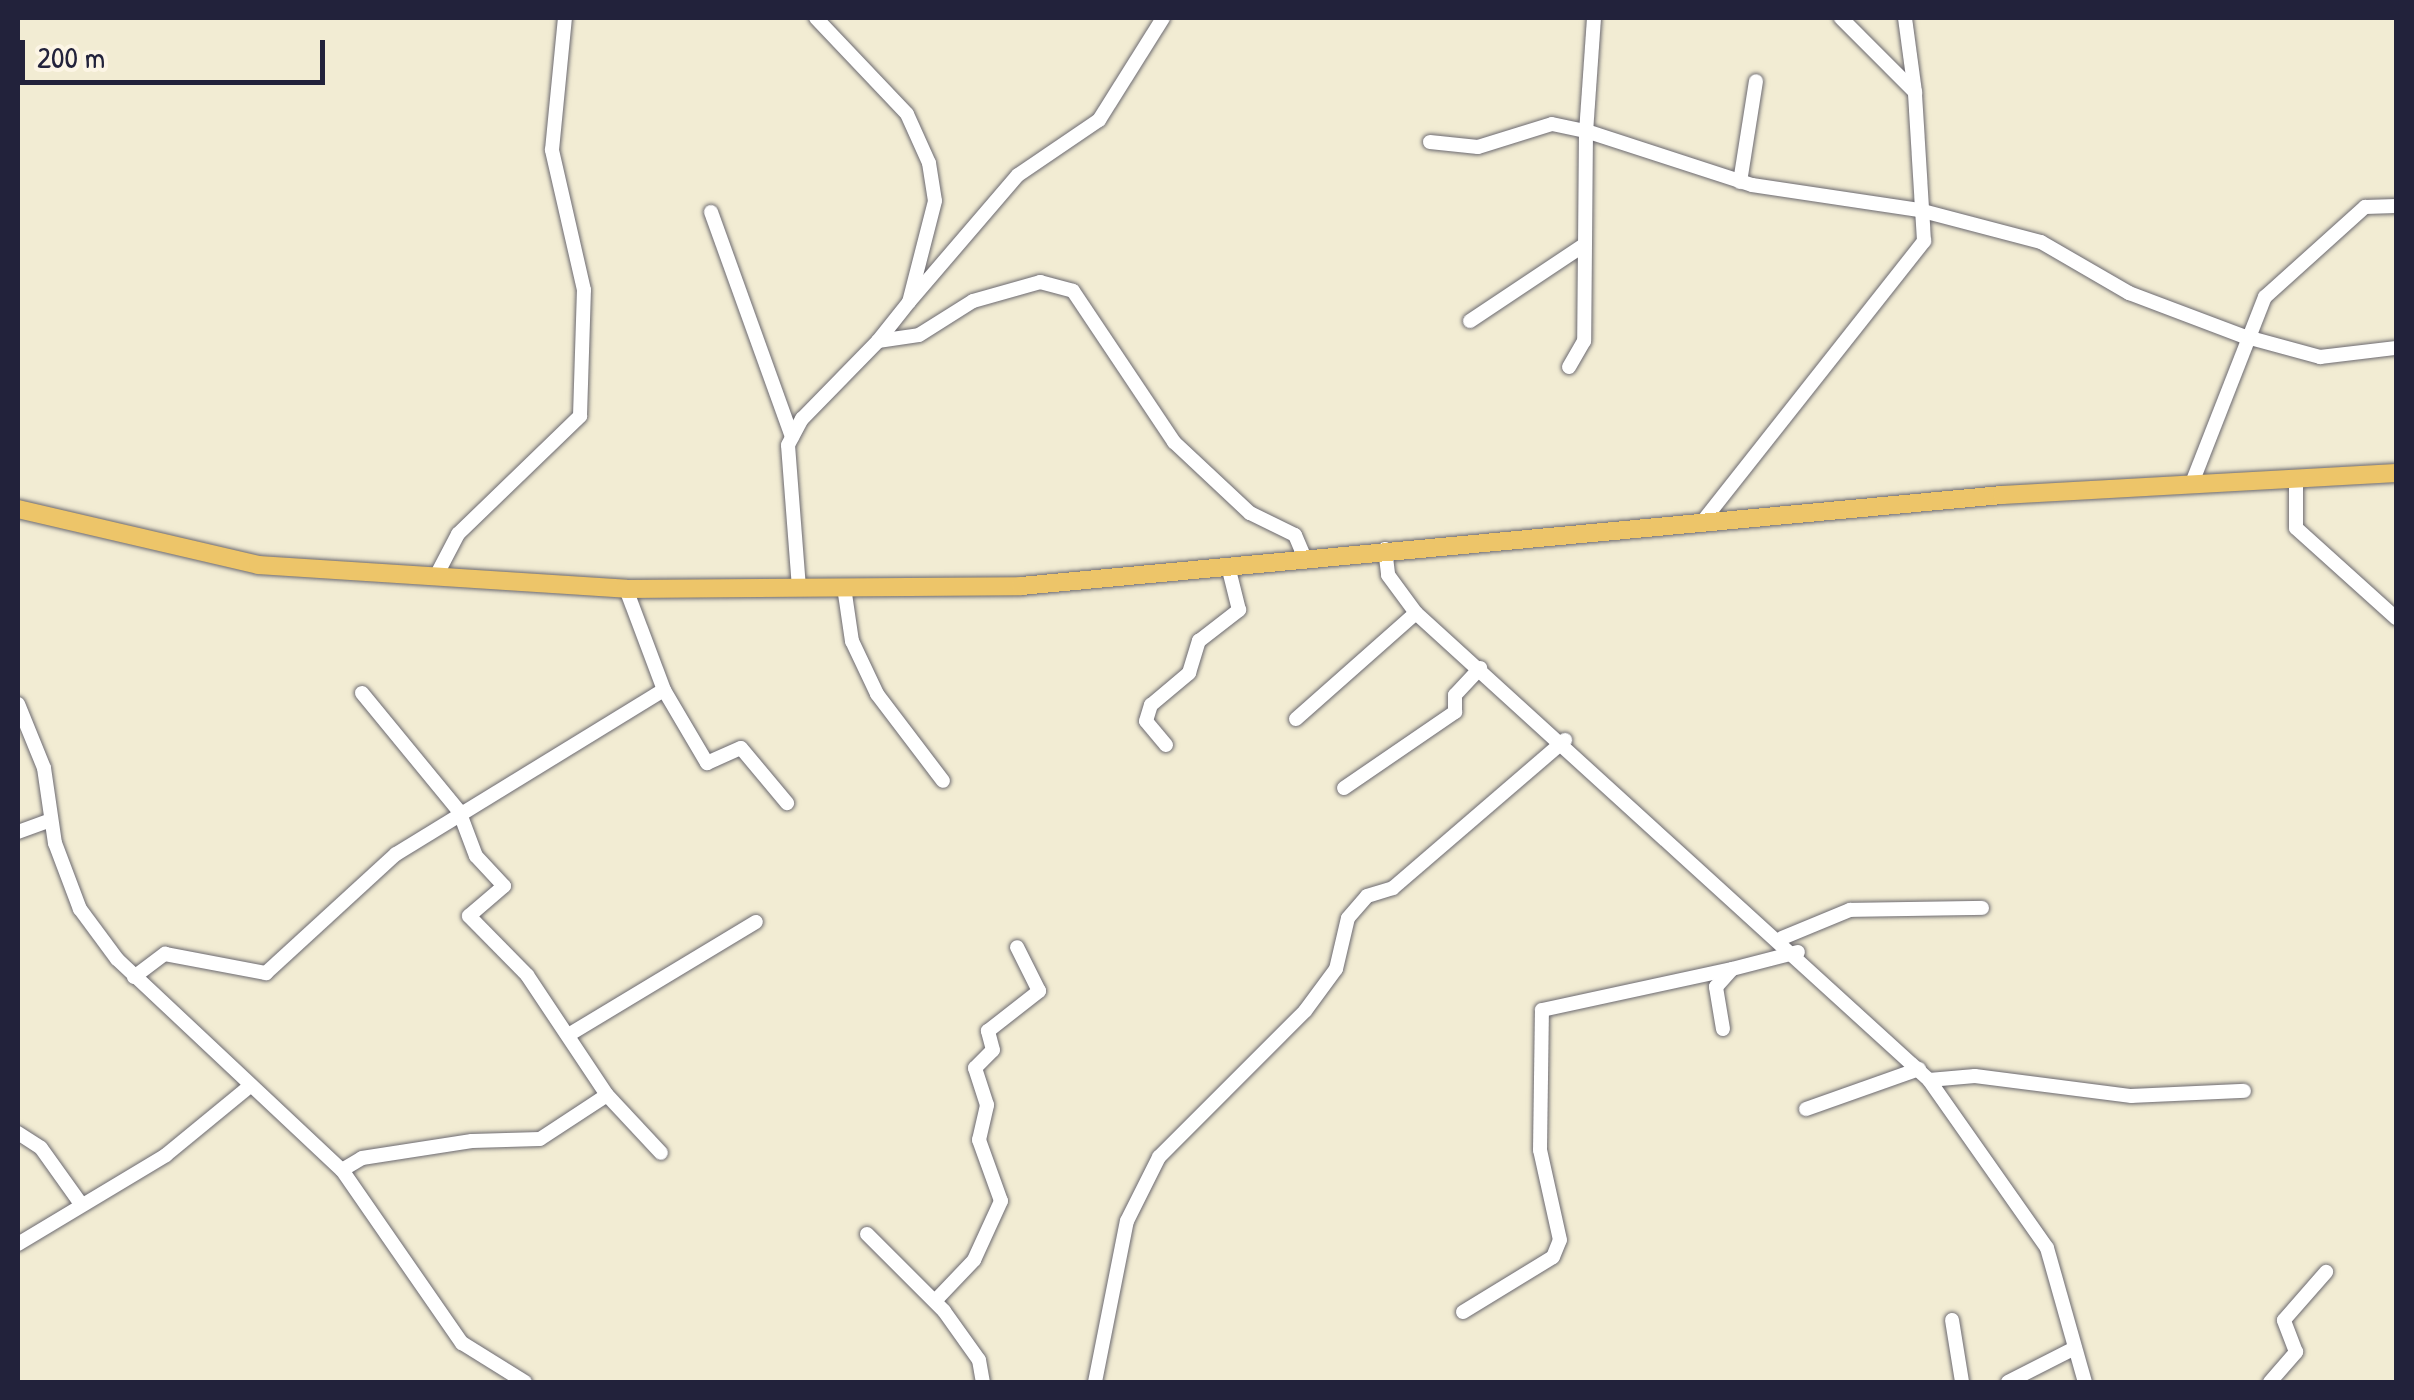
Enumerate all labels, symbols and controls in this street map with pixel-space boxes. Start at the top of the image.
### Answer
scale bar [25,20,330,82]
text: 200 m [37,37,105,77]

